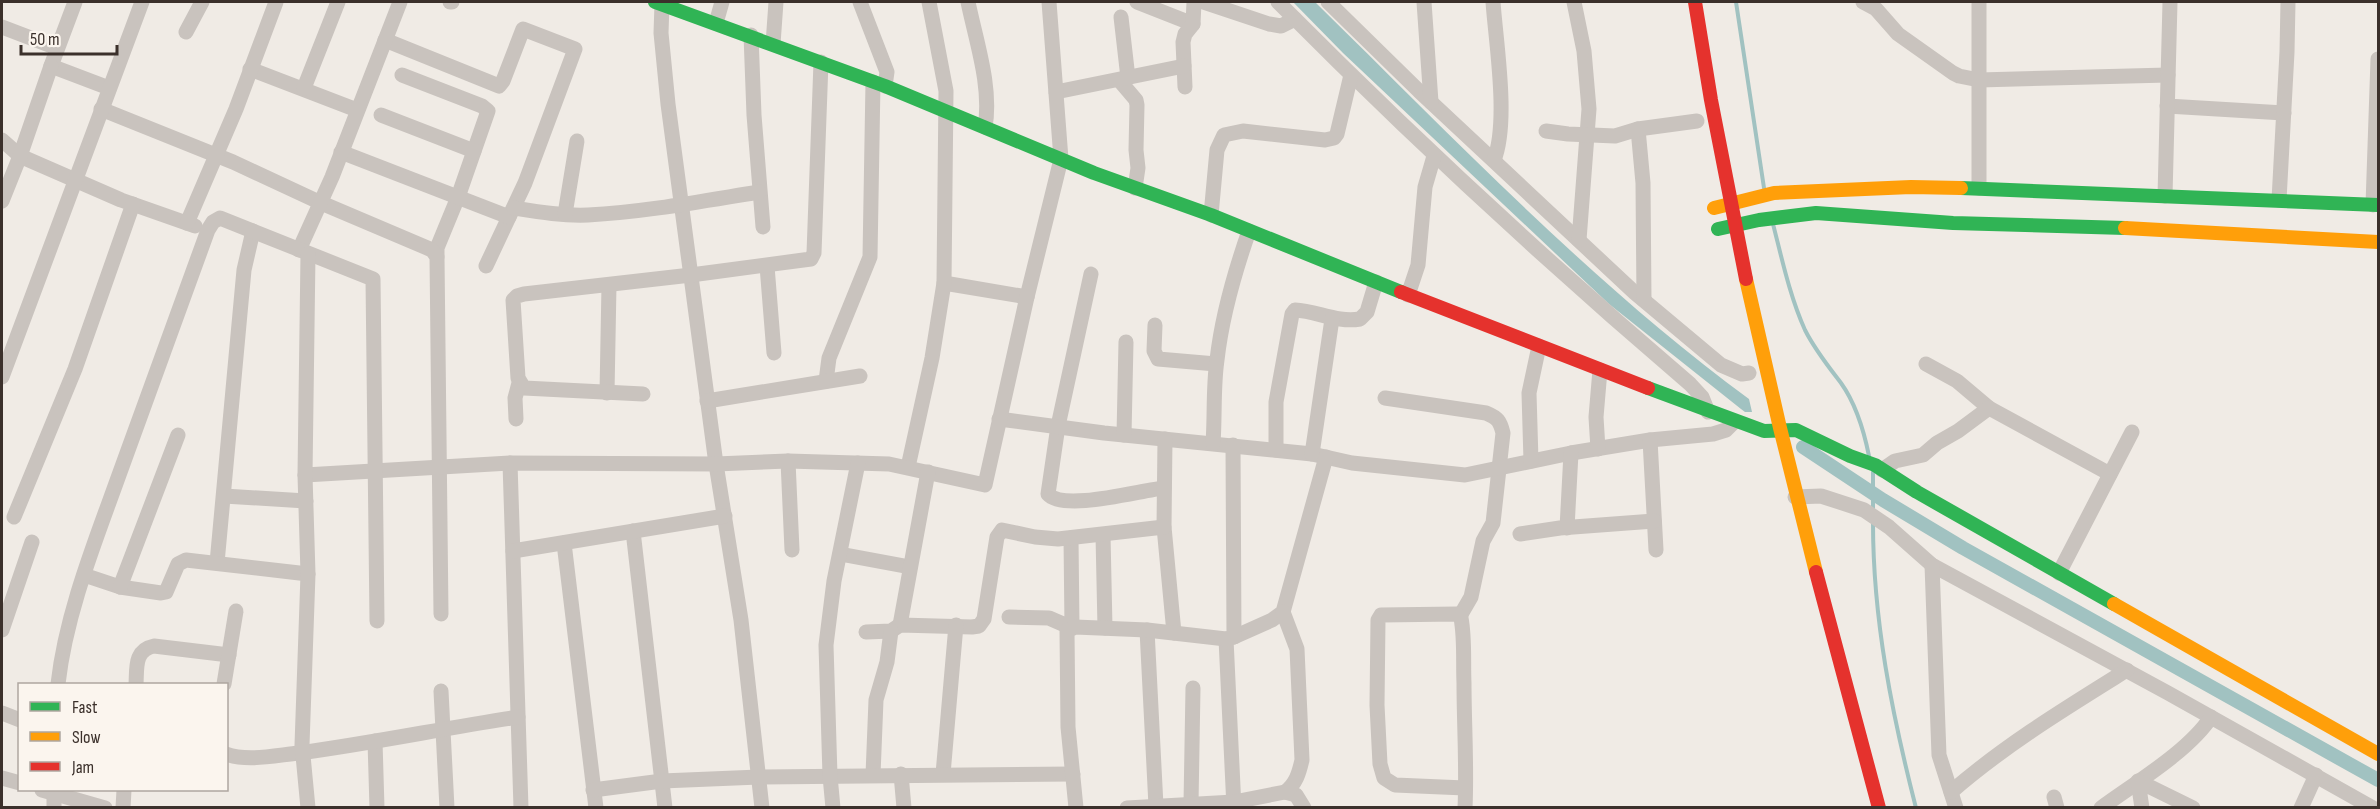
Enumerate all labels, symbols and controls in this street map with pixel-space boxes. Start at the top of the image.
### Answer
scale bar [21,18,117,56]
text: 50 m [30,29,60,50]
legend [18,683,228,791]
text: Fast [72,697,98,718]
text: Slow [72,727,101,748]
text: Jam [71,757,94,778]

